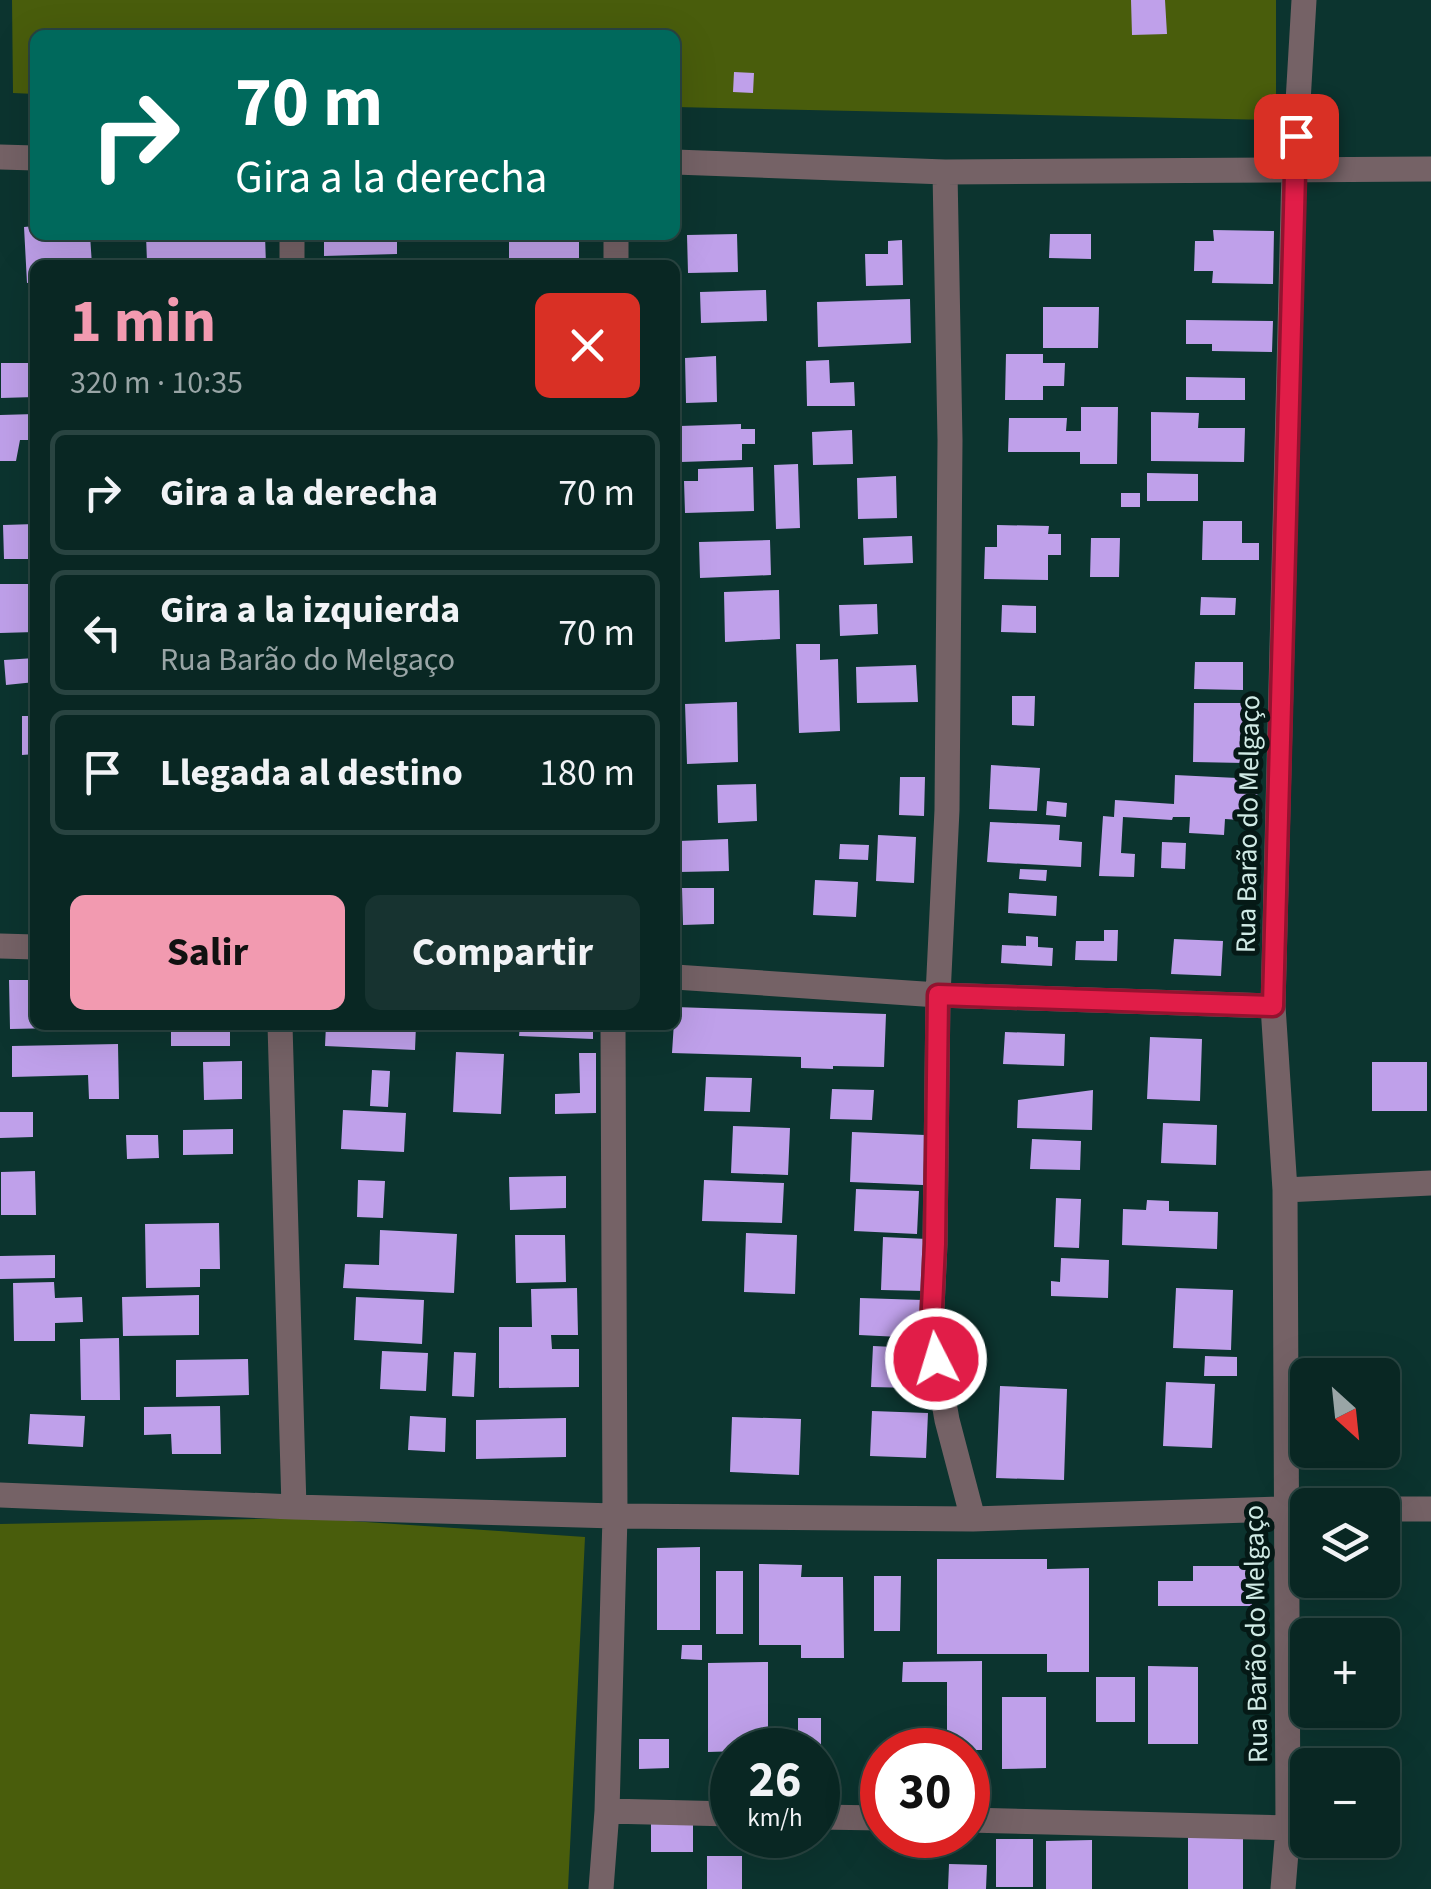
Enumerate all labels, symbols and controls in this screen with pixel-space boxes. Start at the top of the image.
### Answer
text: 70 m [235,53,383,153]
icon: right [70,70,200,200]
pin [1254,94,1339,179]
icon: arrive [1269,109,1324,164]
text: Gira a la derecha [235,146,547,210]
text: 1 min [70,280,216,365]
button: close [535,293,640,398]
text: 320 m · 10:35 [70,360,243,406]
icon: right [75,465,130,520]
text: Gira a la derecha [160,466,438,520]
text: 70 m [558,466,635,520]
text: Gira a la izquierda [160,583,460,637]
icon: left [75,605,130,660]
text: 70 m [558,606,635,660]
text: Rua Barão do Melgaço [160,637,455,683]
street label: Rua Barão do Melgaço [1226,695,1270,953]
icon: arrive [75,745,130,800]
text: Llegada al destino [160,746,463,800]
text: 180 m [539,746,635,800]
button: Salir [70,895,345,1010]
button: Compartir [365,895,640,1010]
position arrow [884,1307,988,1411]
north arrow [1290,1358,1400,1468]
map controls [1290,1358,1400,1858]
button: layers [1290,1488,1400,1598]
street label: Rua Barão do Melgaço [1234,1505,1278,1763]
button: + [1290,1618,1400,1728]
speed limit sign: 30 [860,1728,990,1858]
text: 26 [749,1745,801,1816]
button: − [1290,1748,1400,1858]
text: km/h [747,1800,803,1836]

